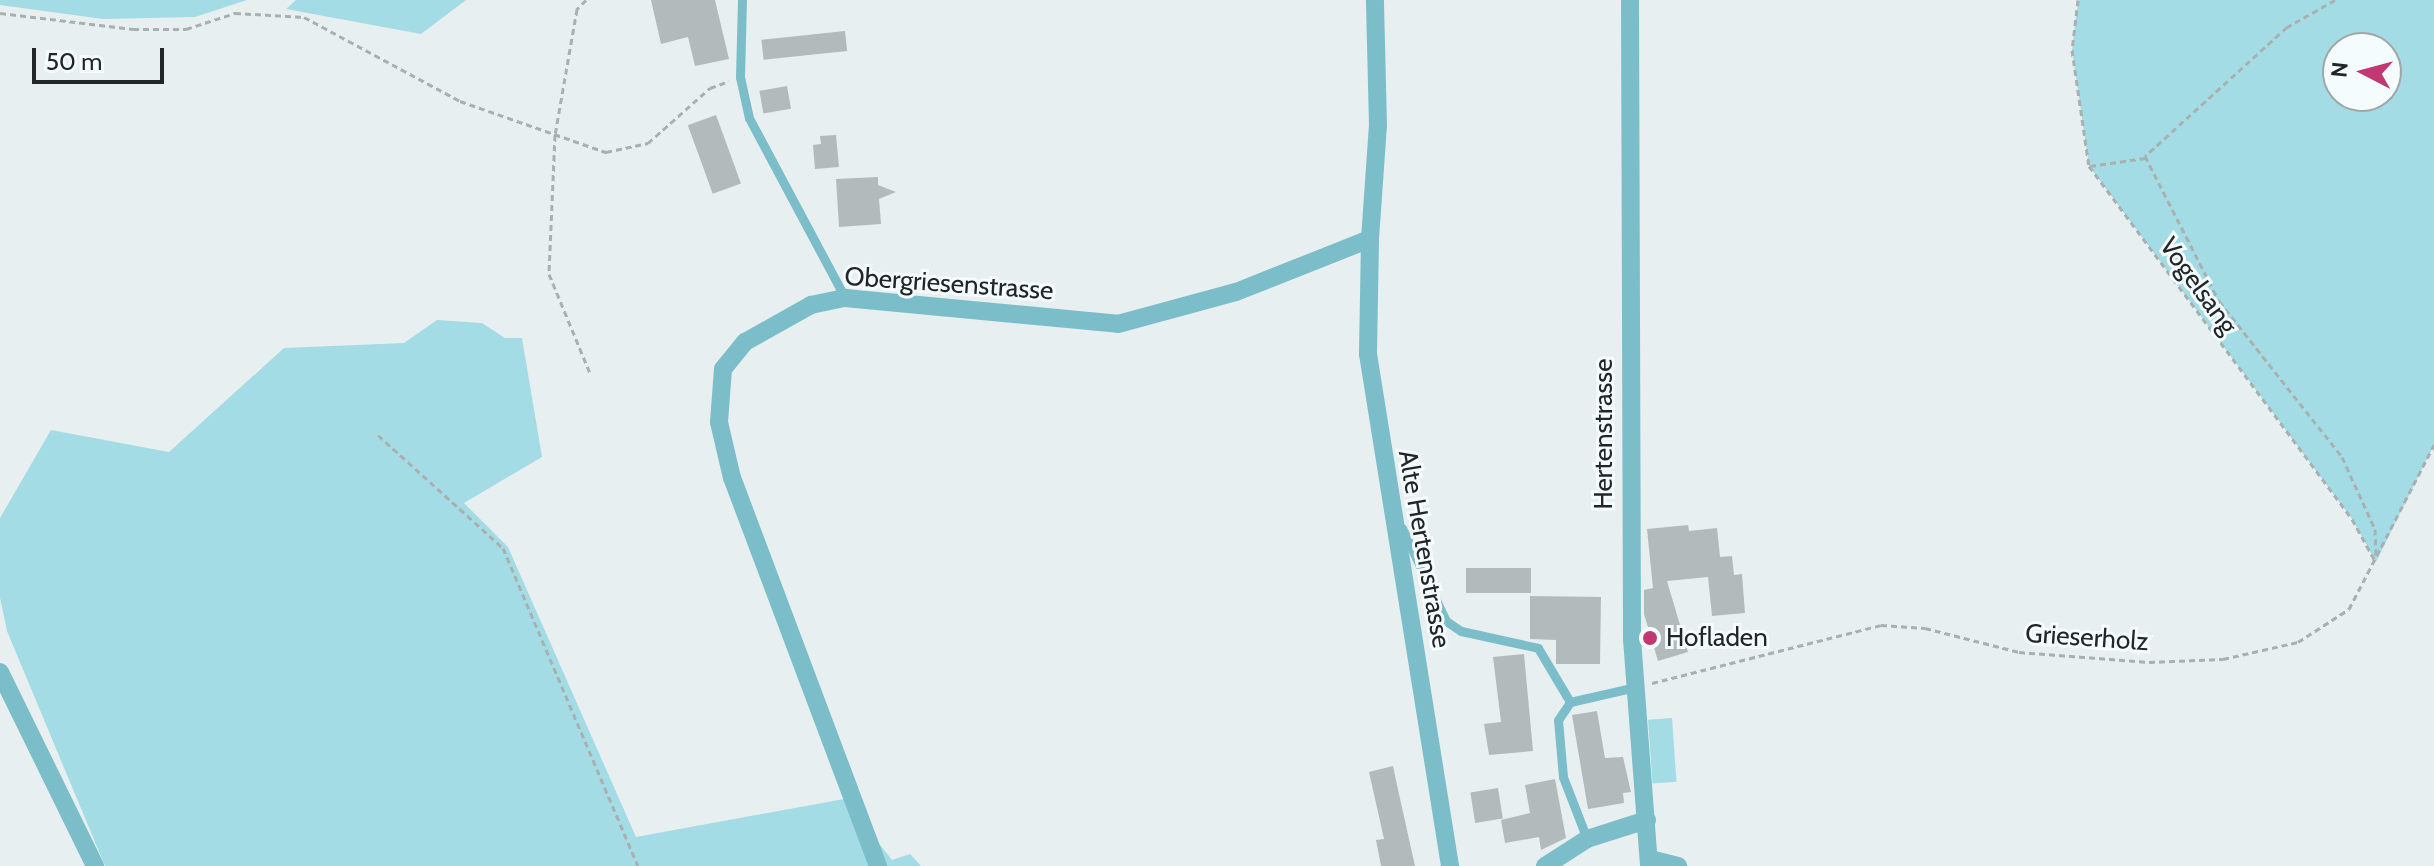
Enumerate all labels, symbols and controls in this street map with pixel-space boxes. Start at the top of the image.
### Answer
scale bar [36,32,168,82]
north arrow [2322,32,2402,112]
text: 50 m [46,47,102,76]
text: N [2325,60,2354,79]
street label: Vogelsang [2153,232,2243,340]
street label: Obergriesenstrasse [844,261,1054,307]
street label: Hertenstrasse [1588,359,1620,509]
street label: Alte Hertenstrasse [1391,448,1457,650]
street label: Grieserholz [2024,618,2150,658]
place label: Hofladen [1666,622,1768,654]
marker: Hofladen [1641,629,1659,647]

